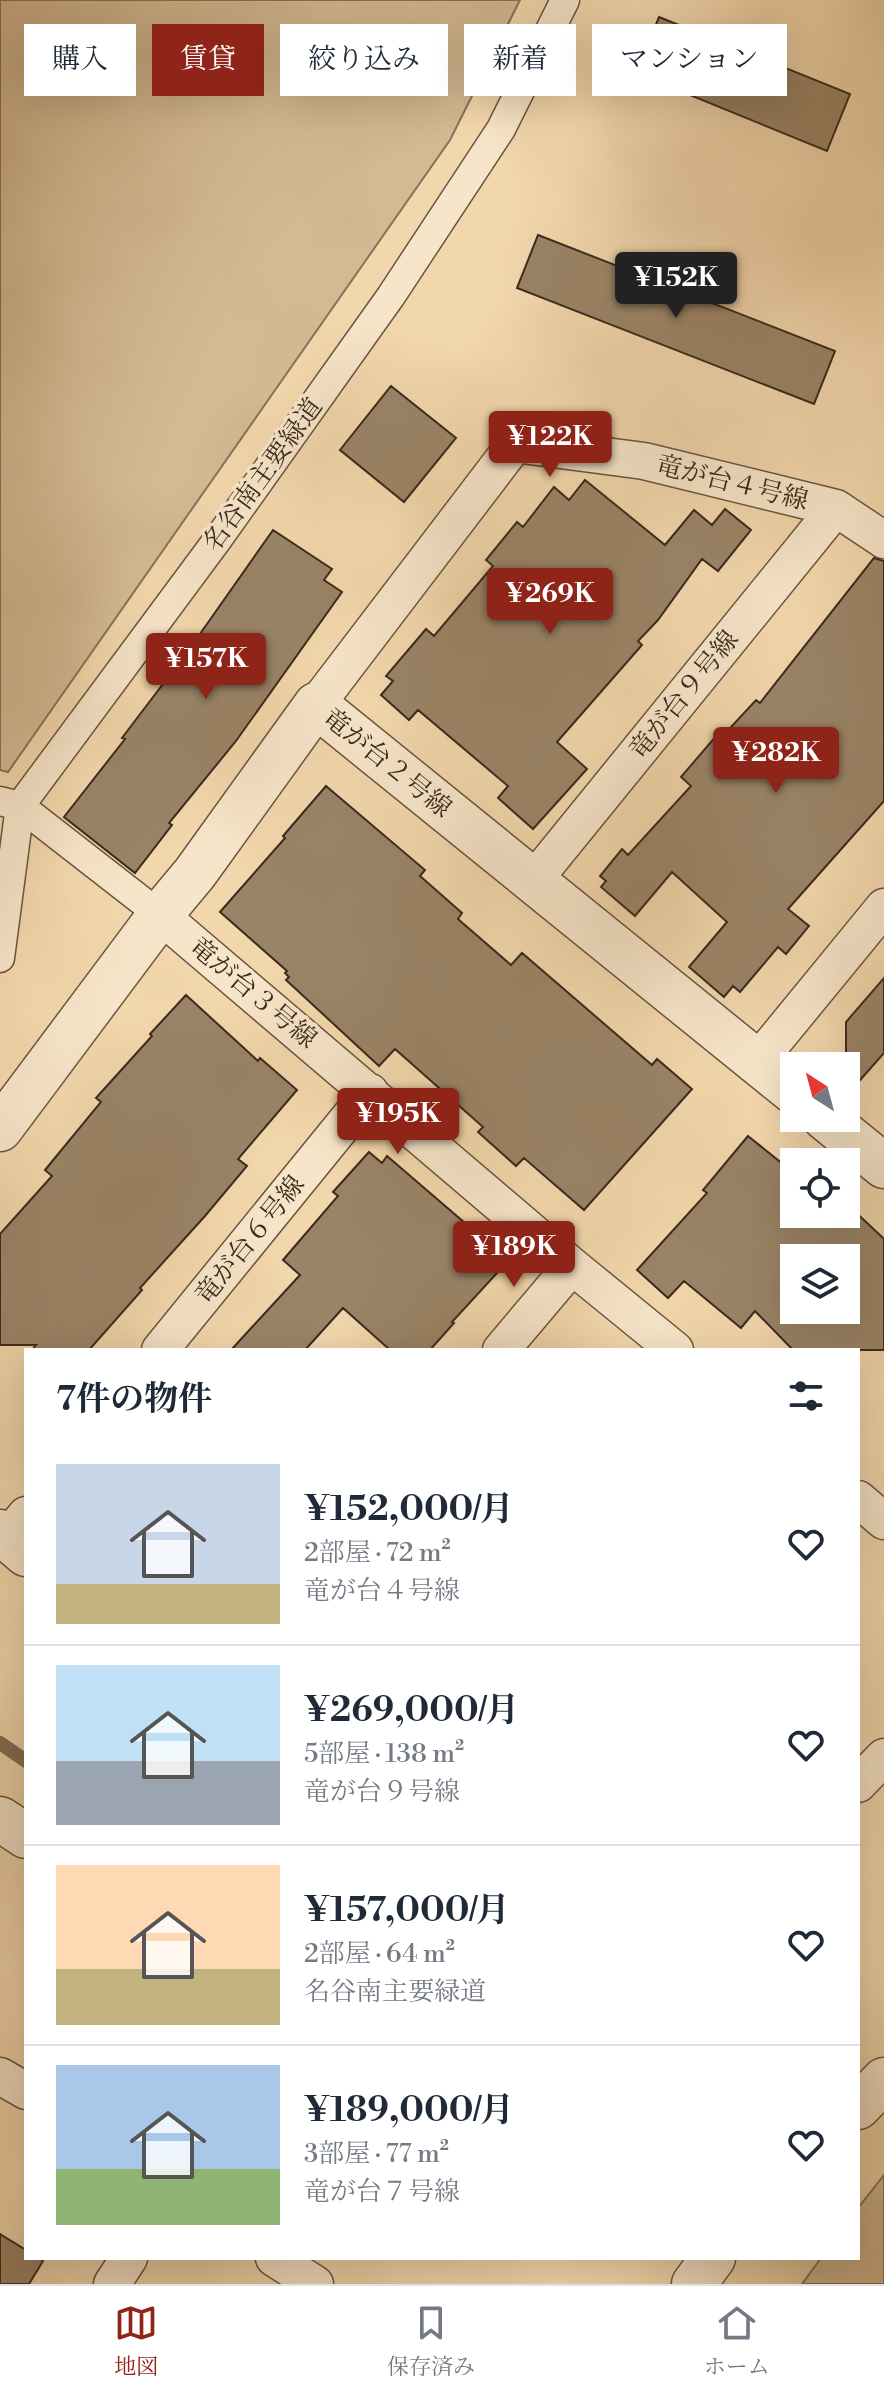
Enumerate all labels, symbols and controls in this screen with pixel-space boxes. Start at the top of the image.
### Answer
chip: 購入 [24,24,136,96]
chip: 賃貸 [152,24,264,96]
chip: 絞り込み [280,24,448,96]
chip: 新着 [464,24,576,96]
chip: マンション [592,24,787,96]
pin: ¥152K [620,252,732,320]
text: ¥152K [633,262,719,294]
street label: 名谷南主要緑道 [197,392,329,558]
pin: ¥122K [494,411,606,479]
text: ¥122K [507,421,593,453]
street label: 竜が台４号線 [652,449,812,517]
pin: ¥269K [494,568,606,636]
text: ¥269K [505,578,595,610]
street label: 竜が台９号線 [622,624,746,766]
pin: ¥157K [150,633,262,701]
text: ¥157K [164,643,248,675]
street label: 竜が台２号線 [316,701,458,825]
pin: ¥282K [720,727,832,795]
text: ¥282K [731,737,821,769]
street label: 竜が台３号線 [183,931,323,1055]
north arrow [780,1052,860,1132]
map controls [780,1052,860,1324]
pin: ¥195K [342,1088,454,1156]
text: ¥195K [355,1098,441,1130]
button: locate [780,1148,860,1228]
street label: 竜が台６号線 [188,1169,312,1311]
pin: ¥189K [458,1221,570,1289]
text: ¥189K [471,1231,557,1263]
button: layers [780,1244,860,1324]
icon: filters [784,1374,828,1418]
text: 7件の物件 [56,1379,212,1421]
text: ¥152,000/月 [304,1489,514,1531]
icon: home [120,1496,216,1592]
icon: heart [784,1522,828,1566]
text: 2部屋 · 72 m² [304,1537,451,1569]
text: 竜が台４号線 [304,1575,460,1607]
text: ¥269,000/月 [304,1690,519,1732]
icon: home [120,1697,216,1793]
icon: heart [784,1723,828,1767]
text: 5部屋 · 138 m² [304,1738,464,1770]
text: 竜が台９号線 [304,1776,460,1808]
text: ¥157,000/月 [304,1890,510,1932]
icon: home [120,1897,216,1993]
icon: heart [784,1923,828,1967]
text: 2部屋 · 64 m² [304,1938,455,1970]
text: 名谷南主要緑道 [304,1976,486,2008]
text: ¥189,000/月 [304,2090,514,2132]
icon: home [120,2097,216,2193]
icon: heart [784,2123,828,2167]
text: 3部屋 · 77 m² [304,2138,449,2170]
text: 竜が台７号線 [304,2176,460,2208]
tab: 地図 [114,2301,158,2381]
tab: 保存済み [387,2301,475,2381]
tab: ホーム [704,2301,770,2381]

